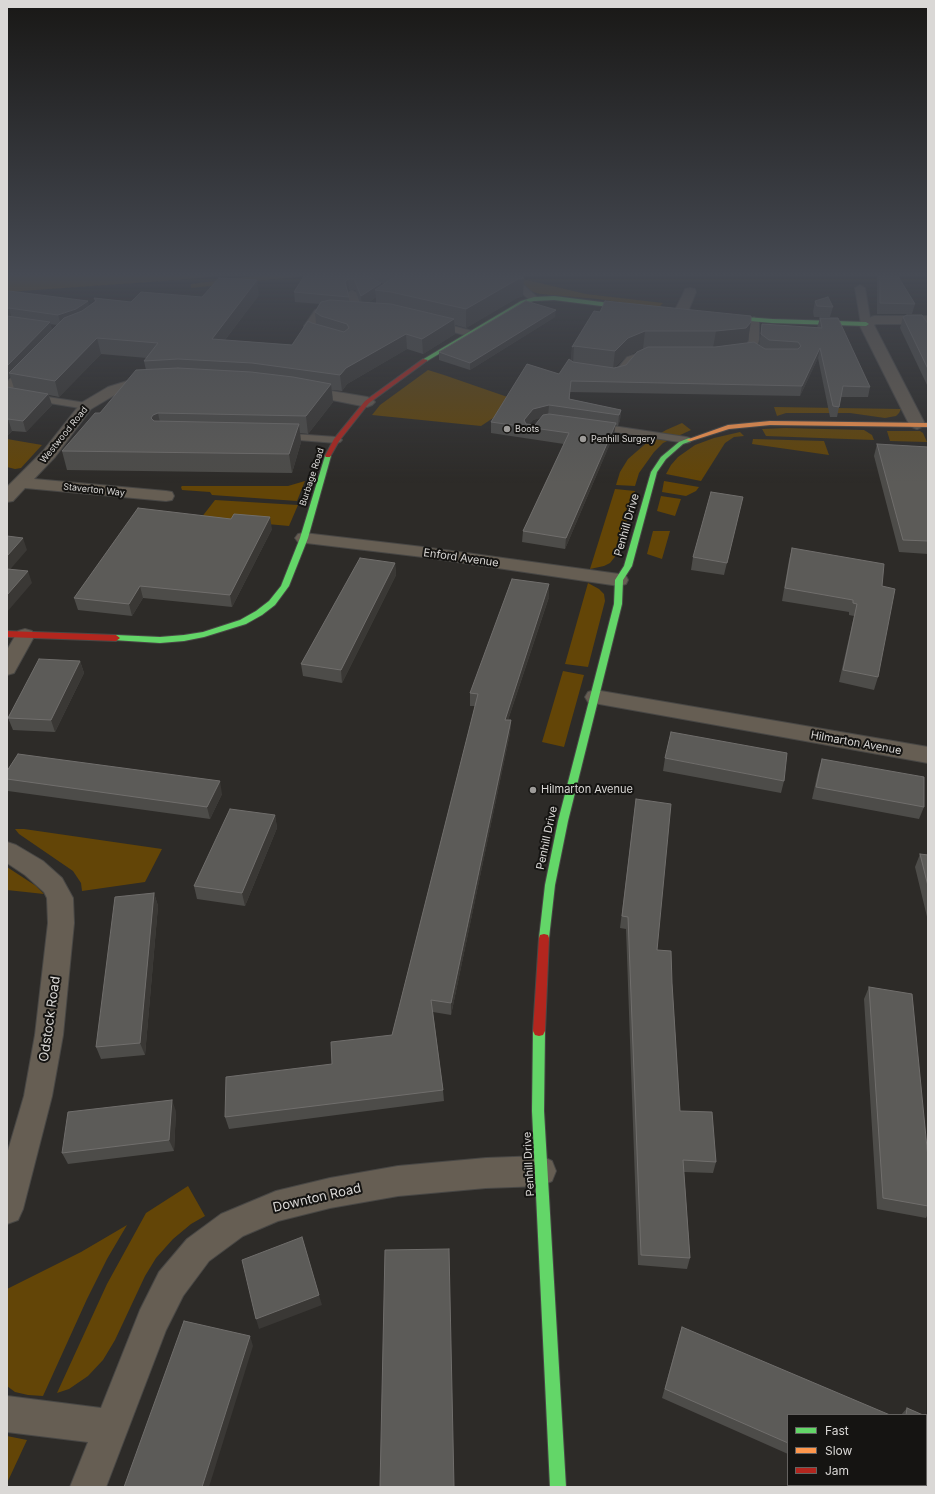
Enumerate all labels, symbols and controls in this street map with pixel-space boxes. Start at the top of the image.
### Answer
street label: Westwood Road [38,405,90,465]
marker: Boots [502,424,512,434]
place label: Boots [515,424,539,434]
marker: Penhill Surgery [578,434,588,444]
place label: Penhill Surgery [591,434,655,444]
street label: Burbage Road [298,447,326,507]
street label: Staverton Way [63,481,125,499]
street label: Penhill Drive [612,492,642,558]
street label: Enford Avenue [423,546,499,570]
street label: Hilmarton Avenue [810,729,902,757]
place label: Hilmarton Avenue [541,783,633,797]
marker: Hilmarton Avenue [528,785,538,795]
street label: Penhill Drive [534,805,560,871]
street label: Odstock Road [36,975,64,1063]
street label: Penhill Drive [521,1131,537,1197]
street label: Downton Road [271,1180,363,1216]
legend [787,1414,927,1486]
text: Fast [825,1423,849,1438]
text: Slow [825,1443,852,1458]
text: Jam [825,1463,849,1478]

